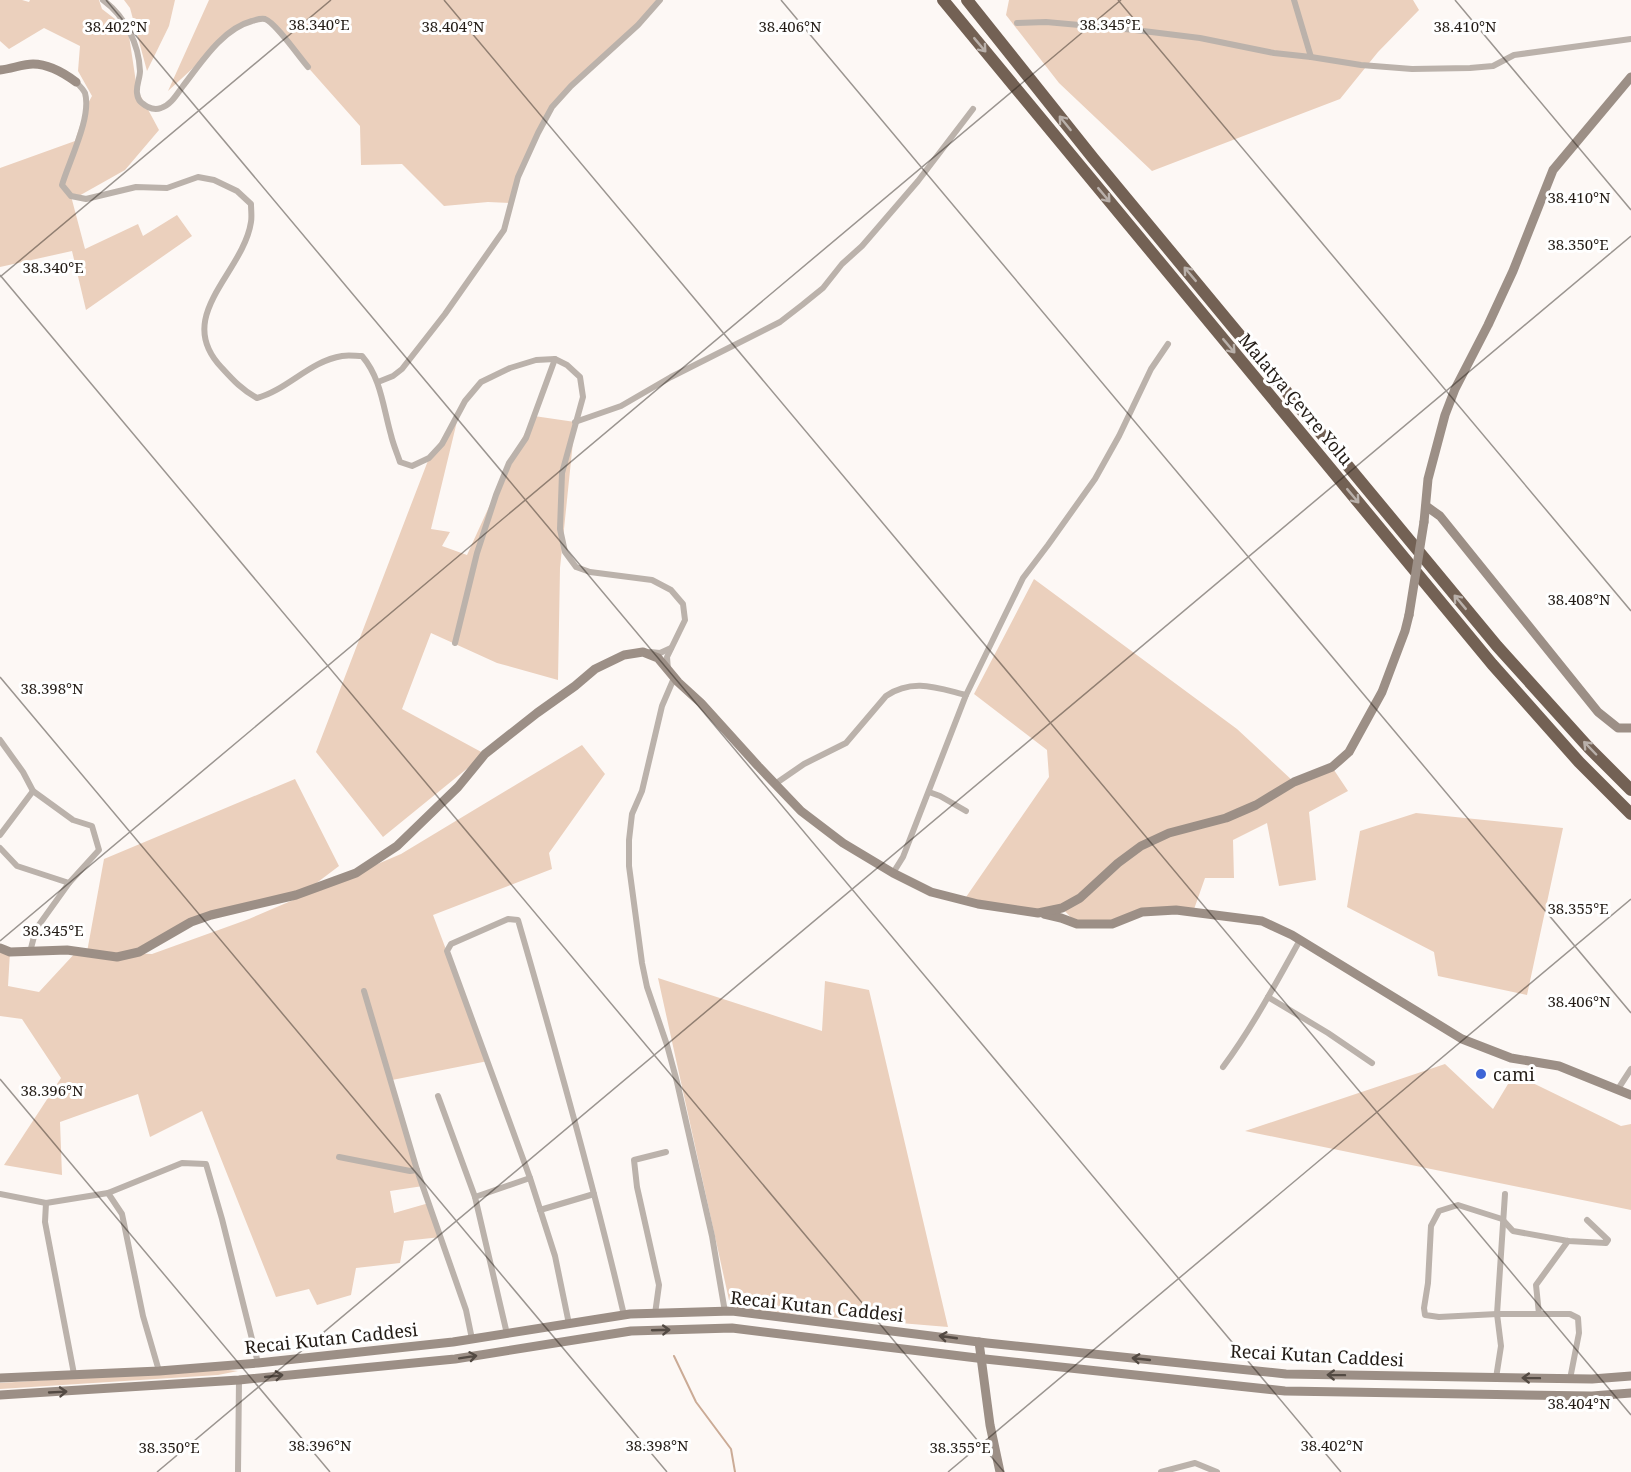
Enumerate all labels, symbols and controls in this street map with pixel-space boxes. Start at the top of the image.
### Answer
text: 38.340°E [288,14,350,34]
text: 38.345°E [1079,14,1141,34]
text: 38.402°N [84,16,148,36]
text: 38.404°N [421,16,485,36]
text: 38.406°N [758,16,822,36]
text: 38.410°N [1433,16,1497,36]
one-way arrow [973,37,987,52]
one-way arrow [1059,116,1072,132]
one-way arrow [1098,187,1111,203]
text: 38.410°N [1547,187,1611,207]
text: 38.350°E [1547,234,1609,254]
text: 38.340°E [22,257,84,277]
one-way arrow [1183,266,1196,282]
street label: Malatya Çevre Yolu [1234,328,1359,470]
one-way arrow [1222,338,1235,354]
one-way arrow [1346,488,1359,504]
text: 38.408°N [1547,589,1611,609]
one-way arrow [1454,594,1467,610]
text: 38.398°N [20,678,84,698]
one-way arrow [1583,741,1597,756]
text: 38.355°E [1547,898,1609,918]
text: 38.345°E [22,920,84,940]
text: 38.406°N [1547,991,1611,1011]
place label: cami [1493,1062,1535,1086]
marker: cami [1474,1067,1488,1081]
text: 38.396°N [20,1080,84,1100]
street label: Recai Kutan Caddesi [729,1285,905,1327]
street label: Recai Kutan Caddesi [243,1317,419,1359]
one-way arrow [650,1325,670,1336]
one-way arrow [938,1332,958,1343]
street label: Recai Kutan Caddesi [1229,1338,1405,1372]
one-way arrow [457,1351,477,1362]
one-way arrow [1132,1353,1152,1364]
one-way arrow [1326,1369,1346,1381]
one-way arrow [263,1370,283,1381]
one-way arrow [1521,1373,1541,1384]
one-way arrow [48,1386,68,1397]
text: 38.404°N [1547,1393,1611,1413]
text: 38.396°N [288,1435,352,1455]
text: 38.398°N [625,1435,689,1455]
text: 38.402°N [1300,1435,1364,1455]
text: 38.350°E [138,1437,200,1457]
text: 38.355°E [929,1437,991,1457]

